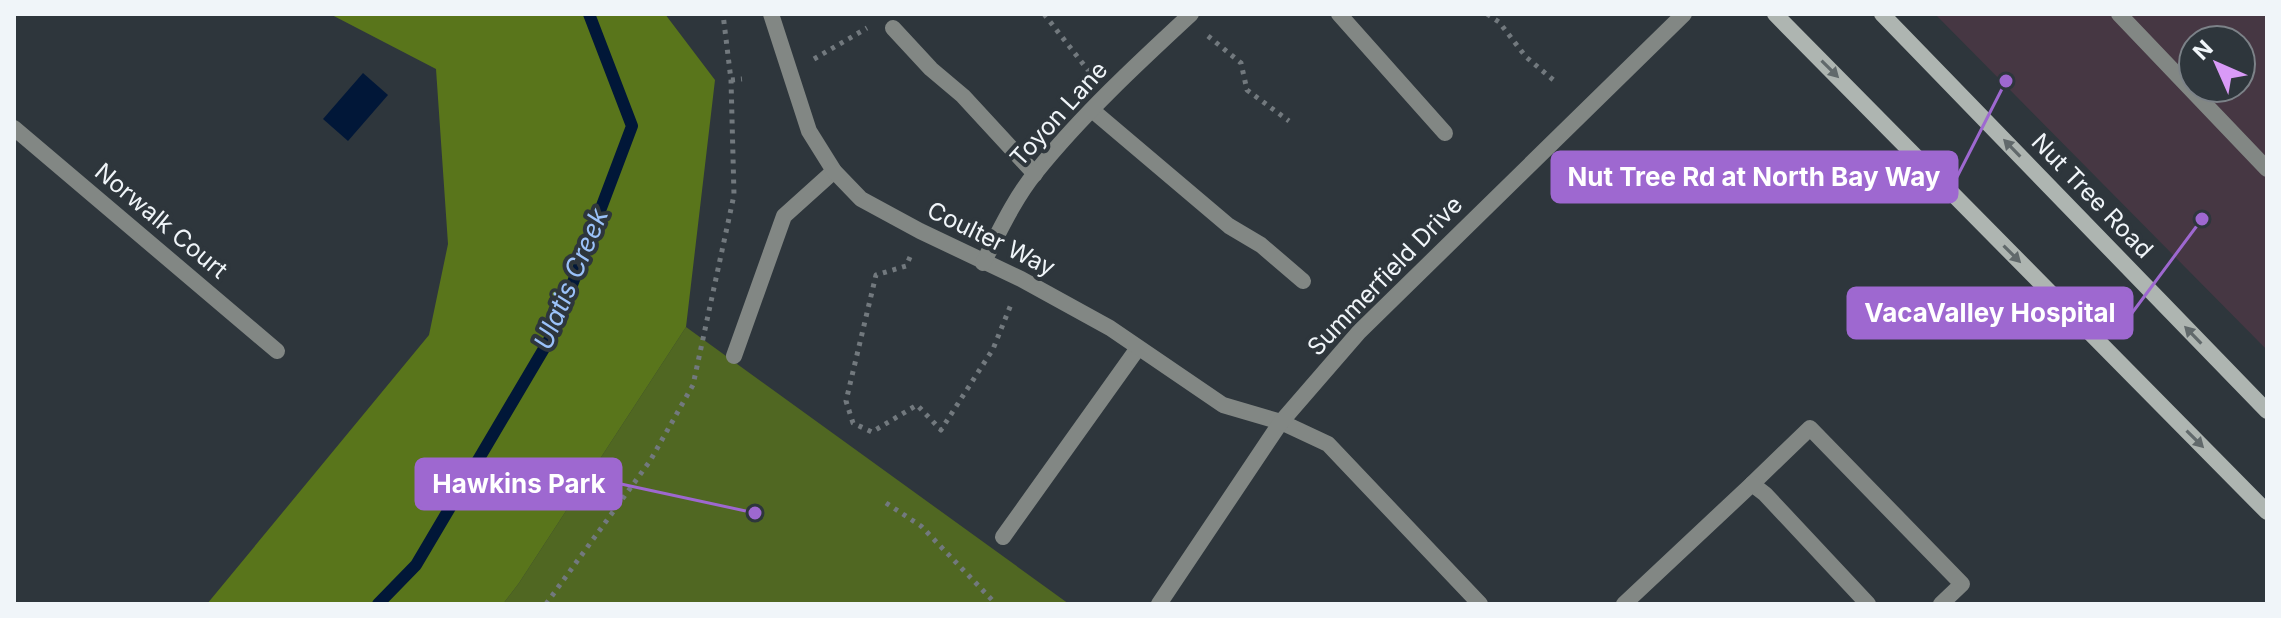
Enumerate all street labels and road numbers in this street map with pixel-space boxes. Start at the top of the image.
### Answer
street label: Toyon Lane [1004,55,1113,172]
street label: Nut Tree Road [2026,127,2159,264]
street label: Norwalk Court [89,157,234,285]
street label: Summerfield Drive [1301,190,1468,361]
street label: Coulter Way [923,195,1060,282]

